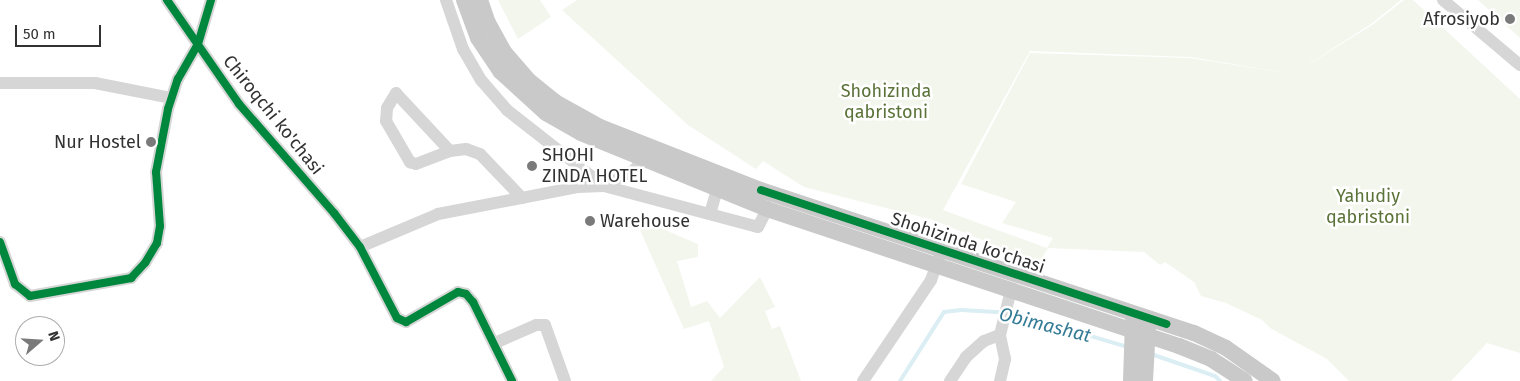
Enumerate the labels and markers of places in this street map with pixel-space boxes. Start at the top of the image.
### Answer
place label: Afrosiyob [1423,8,1500,30]
marker: Afrosiyob [1504,13,1516,25]
place label: Nur Hostel [54,131,141,153]
marker: Nur Hostel [145,136,157,148]
place label: SHOHI ZINDA HOTEL [542,145,647,188]
marker: SHOHI ZINDA HOTEL [526,160,538,172]
place label: Warehouse [600,210,690,232]
marker: Warehouse [584,215,596,227]

